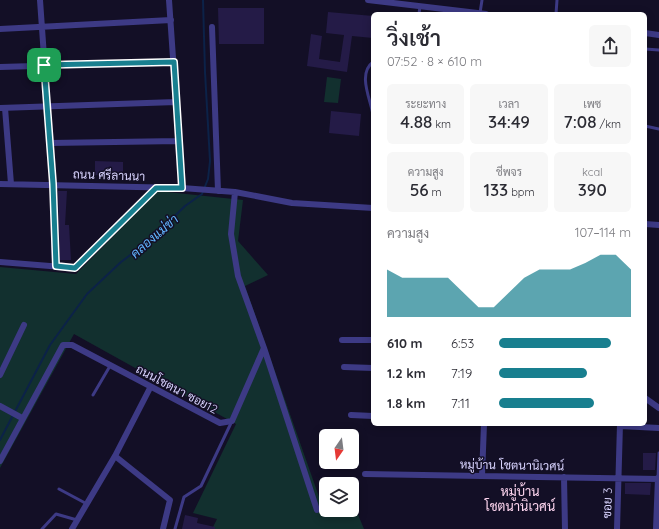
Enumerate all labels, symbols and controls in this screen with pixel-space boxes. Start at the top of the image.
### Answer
text: วิ่งเช้า [387,24,441,52]
button: share [589,25,631,67]
pin [27,48,61,82]
text: 07:52 · 8 × 610 m [387,53,482,69]
icon: arrive [33,54,55,76]
text: ระยะทาง [405,97,446,111]
text: เวลา [499,97,519,111]
text: เพซ [583,97,601,111]
text: 4.88 [400,111,432,132]
text: 34:49 [488,111,530,132]
text: 7:08 [564,111,596,132]
text: km [432,117,451,131]
text: /km [596,117,621,131]
text: ความสูง [408,165,444,179]
text: ชีพจร [496,165,522,179]
text: kcal [582,165,603,179]
street label: ถนน ศรีลานนา [73,166,145,184]
text: 56 [410,179,429,200]
text: 133 [483,179,508,200]
text: 390 [578,179,607,200]
text: m [429,185,442,199]
text: bpm [508,185,535,199]
water label: คลองแม่ข่า [127,211,181,261]
text: 107–114 m [575,224,631,240]
text: ความสูง [387,225,429,241]
text: 610 m [387,335,423,351]
text: 6:53 [451,335,474,351]
street label: ถนนโชตนา ซอย12 [134,361,221,417]
text: 1.2 km [387,365,426,381]
text: 7:19 [451,365,472,381]
text: 1.8 km [387,395,425,411]
text: 7:11 [451,395,470,411]
north arrow [319,429,359,469]
map controls [319,429,359,517]
street label: หมู่บ้าน โชตนานิเวศน์ [460,457,565,474]
button: layers [319,477,359,517]
district label: หมู่บ้าน โชตนานิเวศน์ [484,482,555,514]
street label: ซอย 3 [599,487,615,519]

